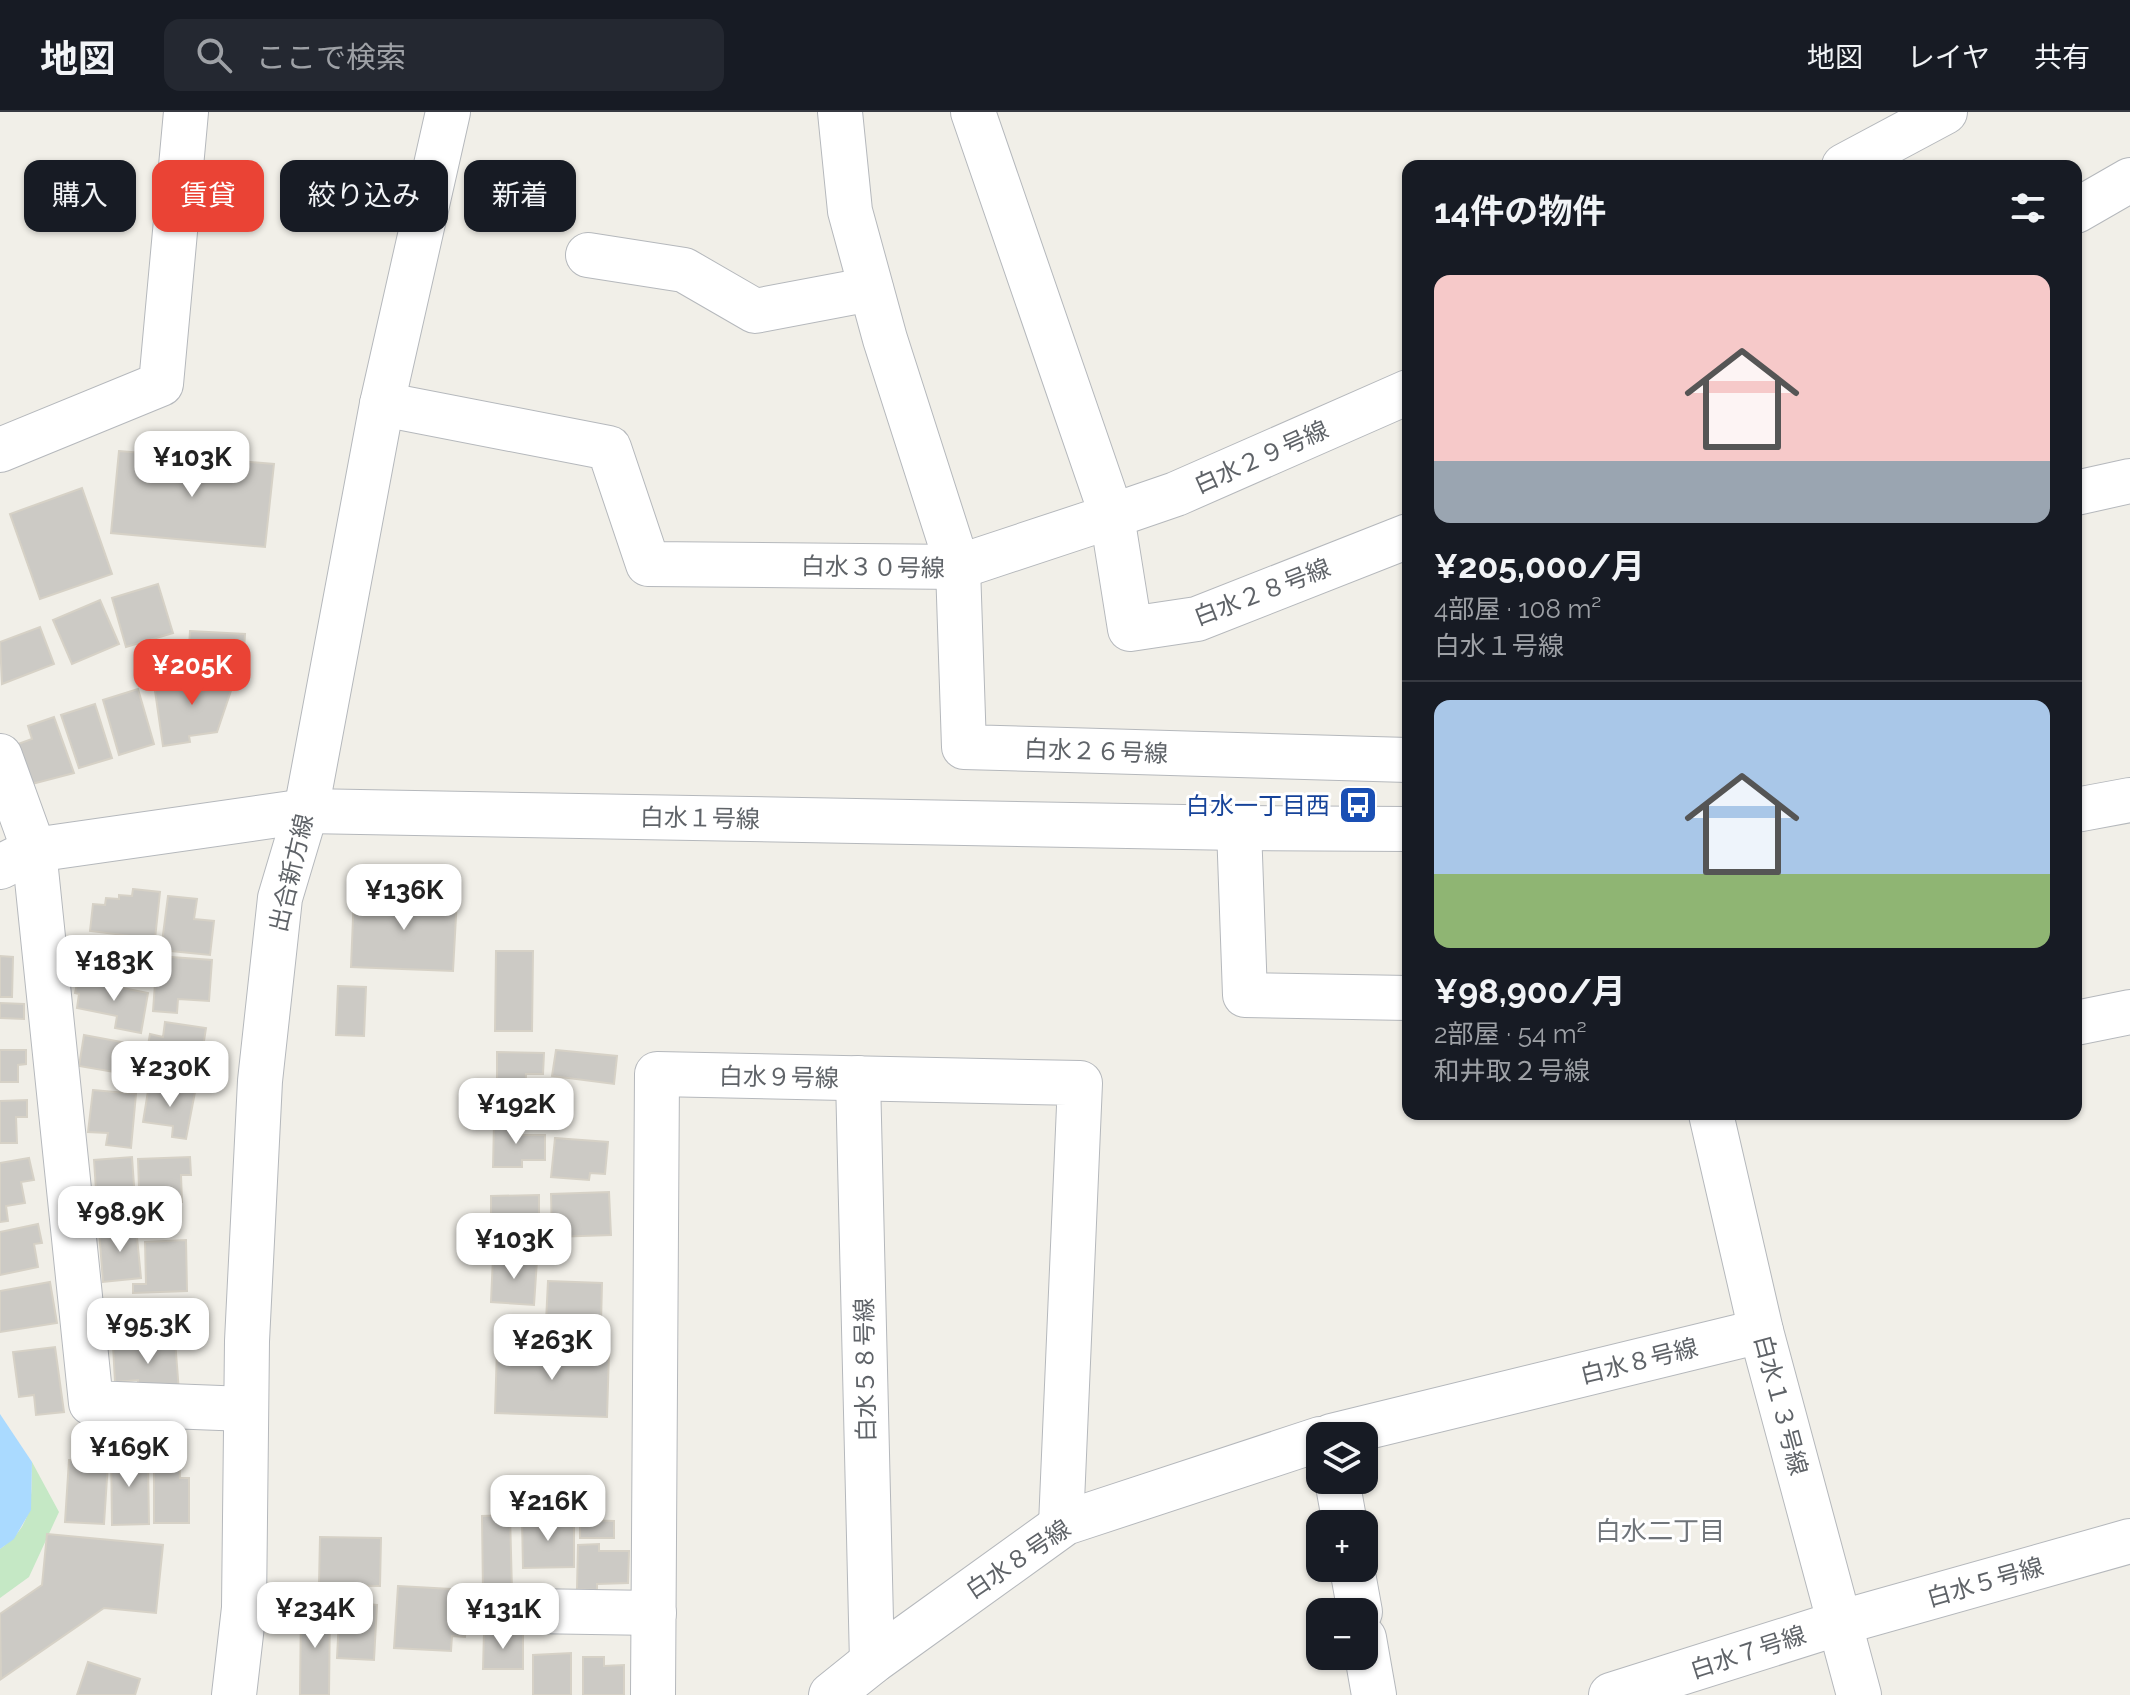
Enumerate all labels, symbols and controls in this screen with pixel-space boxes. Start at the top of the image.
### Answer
search box [164,19,724,91]
icon: search [192,33,236,77]
text: 地図 [40,36,116,81]
text: ここで検索 [256,40,406,75]
text: 地図 [1807,41,1863,74]
text: レイヤ [1907,41,1990,74]
text: 共有 [2034,41,2090,74]
chip: 購入 [24,160,136,232]
chip: 賃貸 [152,160,264,232]
chip: 絞り込み [280,160,448,232]
chip: 新着 [464,160,576,232]
icon: filters [2006,186,2050,230]
text: 14件の物件 [1434,191,1606,231]
icon: home [1670,327,1814,471]
street label: 白水２９号線 [1189,414,1333,500]
pin: ¥103K [136,431,248,499]
text: ¥103K [152,442,232,472]
text: ¥205,000/月 [1434,546,1645,586]
street label: 白水３０号線 [801,551,945,583]
street label: 白水２８号線 [1190,553,1334,631]
text: 4部屋 · 108 m² [1434,594,1601,624]
text: 白水１号線 [1434,631,1564,661]
pin: ¥205K [136,639,248,707]
text: ¥205K [152,650,232,680]
street label: 白水２６号線 [1024,734,1168,768]
icon: home [1670,752,1814,896]
bus stop icon: 白水一丁目西 [1337,784,1379,826]
place label: 白水一丁目西 [1186,791,1330,820]
street label: 白水１号線 [640,802,760,834]
street label: 出合新方線 [263,811,319,935]
pin: ¥136K [348,864,460,932]
text: ¥136K [364,875,444,905]
pin: ¥183K [58,935,170,1003]
text: ¥183K [75,946,153,976]
text: ¥98,900/月 [1434,971,1626,1011]
text: 2部屋 · 54 m² [1434,1019,1587,1049]
pin: ¥230K [114,1041,226,1109]
text: ¥230K [129,1052,211,1082]
text: 和井取２号線 [1434,1056,1590,1086]
street label: 白水９号線 [719,1061,839,1093]
pin: ¥192K [460,1078,572,1146]
text: ¥192K [477,1089,555,1119]
pin: ¥98.9K [55,1186,185,1254]
text: ¥98.9K [76,1197,164,1227]
pin: ¥103K [458,1213,570,1281]
text: ¥103K [474,1224,554,1254]
pin: ¥95.3K [83,1298,213,1366]
street label: 白水５８号線 [849,1298,881,1442]
text: ¥95.3K [105,1309,191,1339]
pin: ¥263K [496,1314,608,1382]
text: ¥263K [512,1325,592,1355]
street label: 白水８号線 [1577,1332,1701,1390]
street label: 白水１３号線 [1748,1332,1814,1478]
pin: ¥169K [73,1421,185,1489]
map controls [1306,1422,1378,1670]
button: layers [1306,1422,1378,1494]
text: ¥169K [89,1432,169,1462]
pin: ¥216K [492,1475,604,1543]
text: ¥216K [508,1486,588,1516]
button: + [1306,1510,1378,1582]
street label: 白水８号線 [960,1513,1076,1605]
district label: 白水二丁目 [1595,1516,1725,1546]
street label: 白水５号線 [1923,1552,2047,1612]
pin: ¥234K [259,1582,371,1650]
pin: ¥131K [447,1583,559,1651]
text: ¥234K [275,1593,355,1623]
text: ¥131K [465,1594,541,1624]
button: − [1306,1598,1378,1670]
street label: 白水７号線 [1686,1620,1810,1684]

